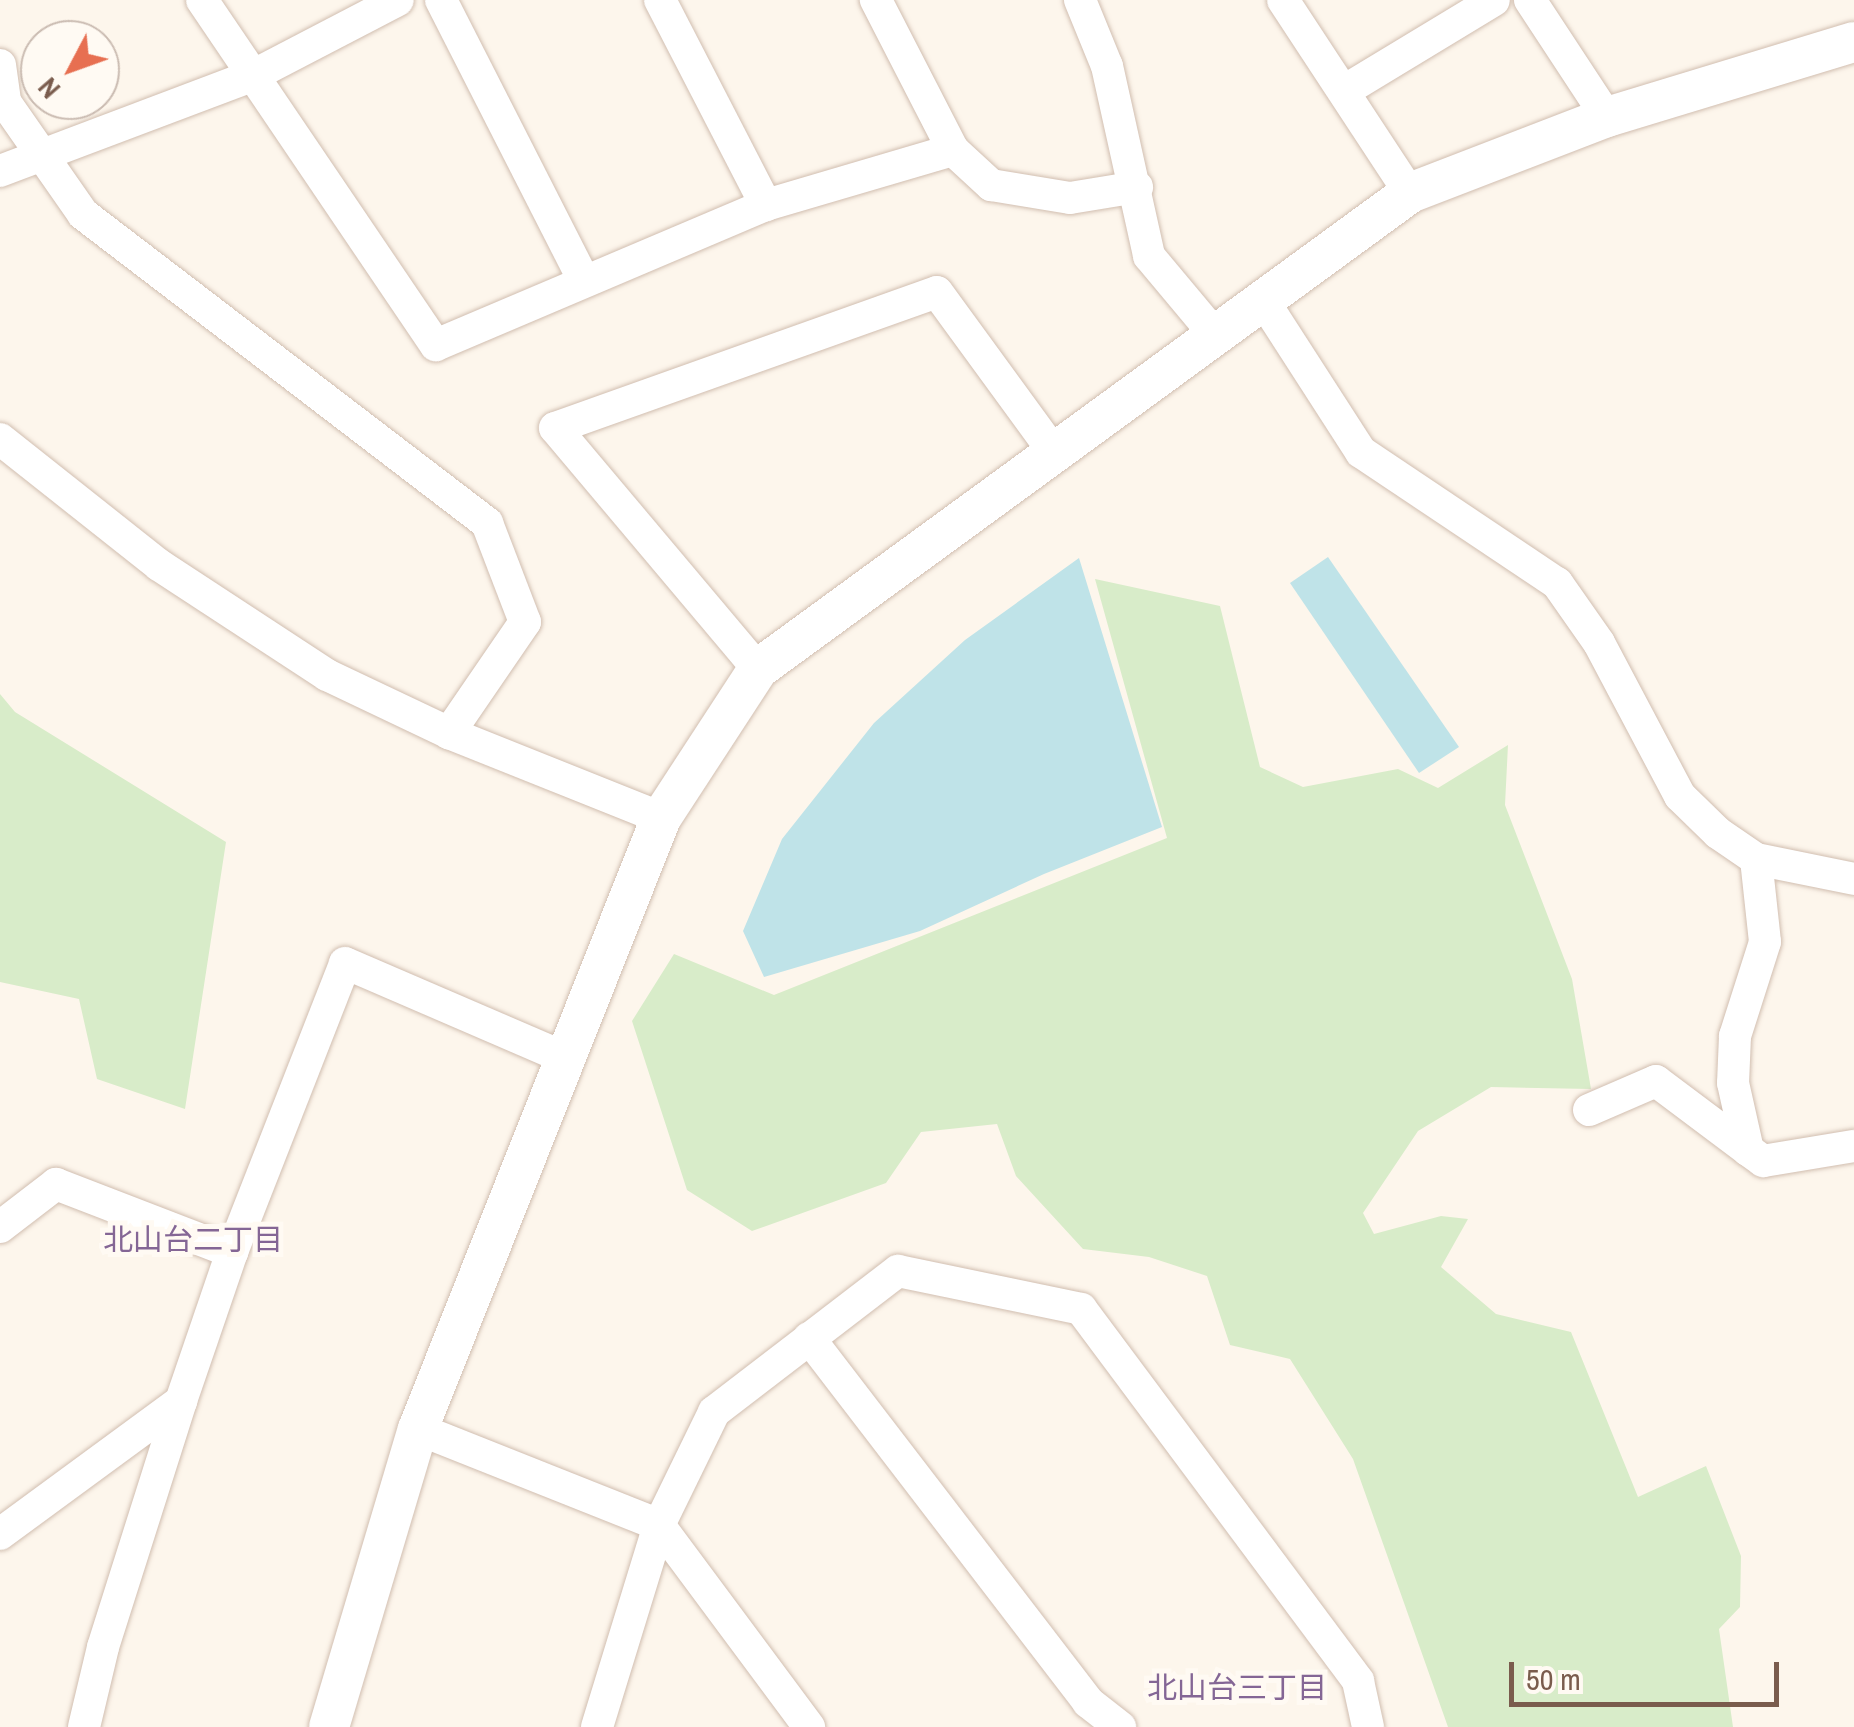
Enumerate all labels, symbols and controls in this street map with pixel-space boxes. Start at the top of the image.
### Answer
north arrow [20,20,120,120]
text: N [29,70,69,107]
district label: 北山台二丁目 [103,1221,283,1257]
scale bar [1514,1642,1784,1704]
text: 50 m [1526,1659,1581,1699]
district label: 北山台三丁目 [1147,1669,1327,1705]

